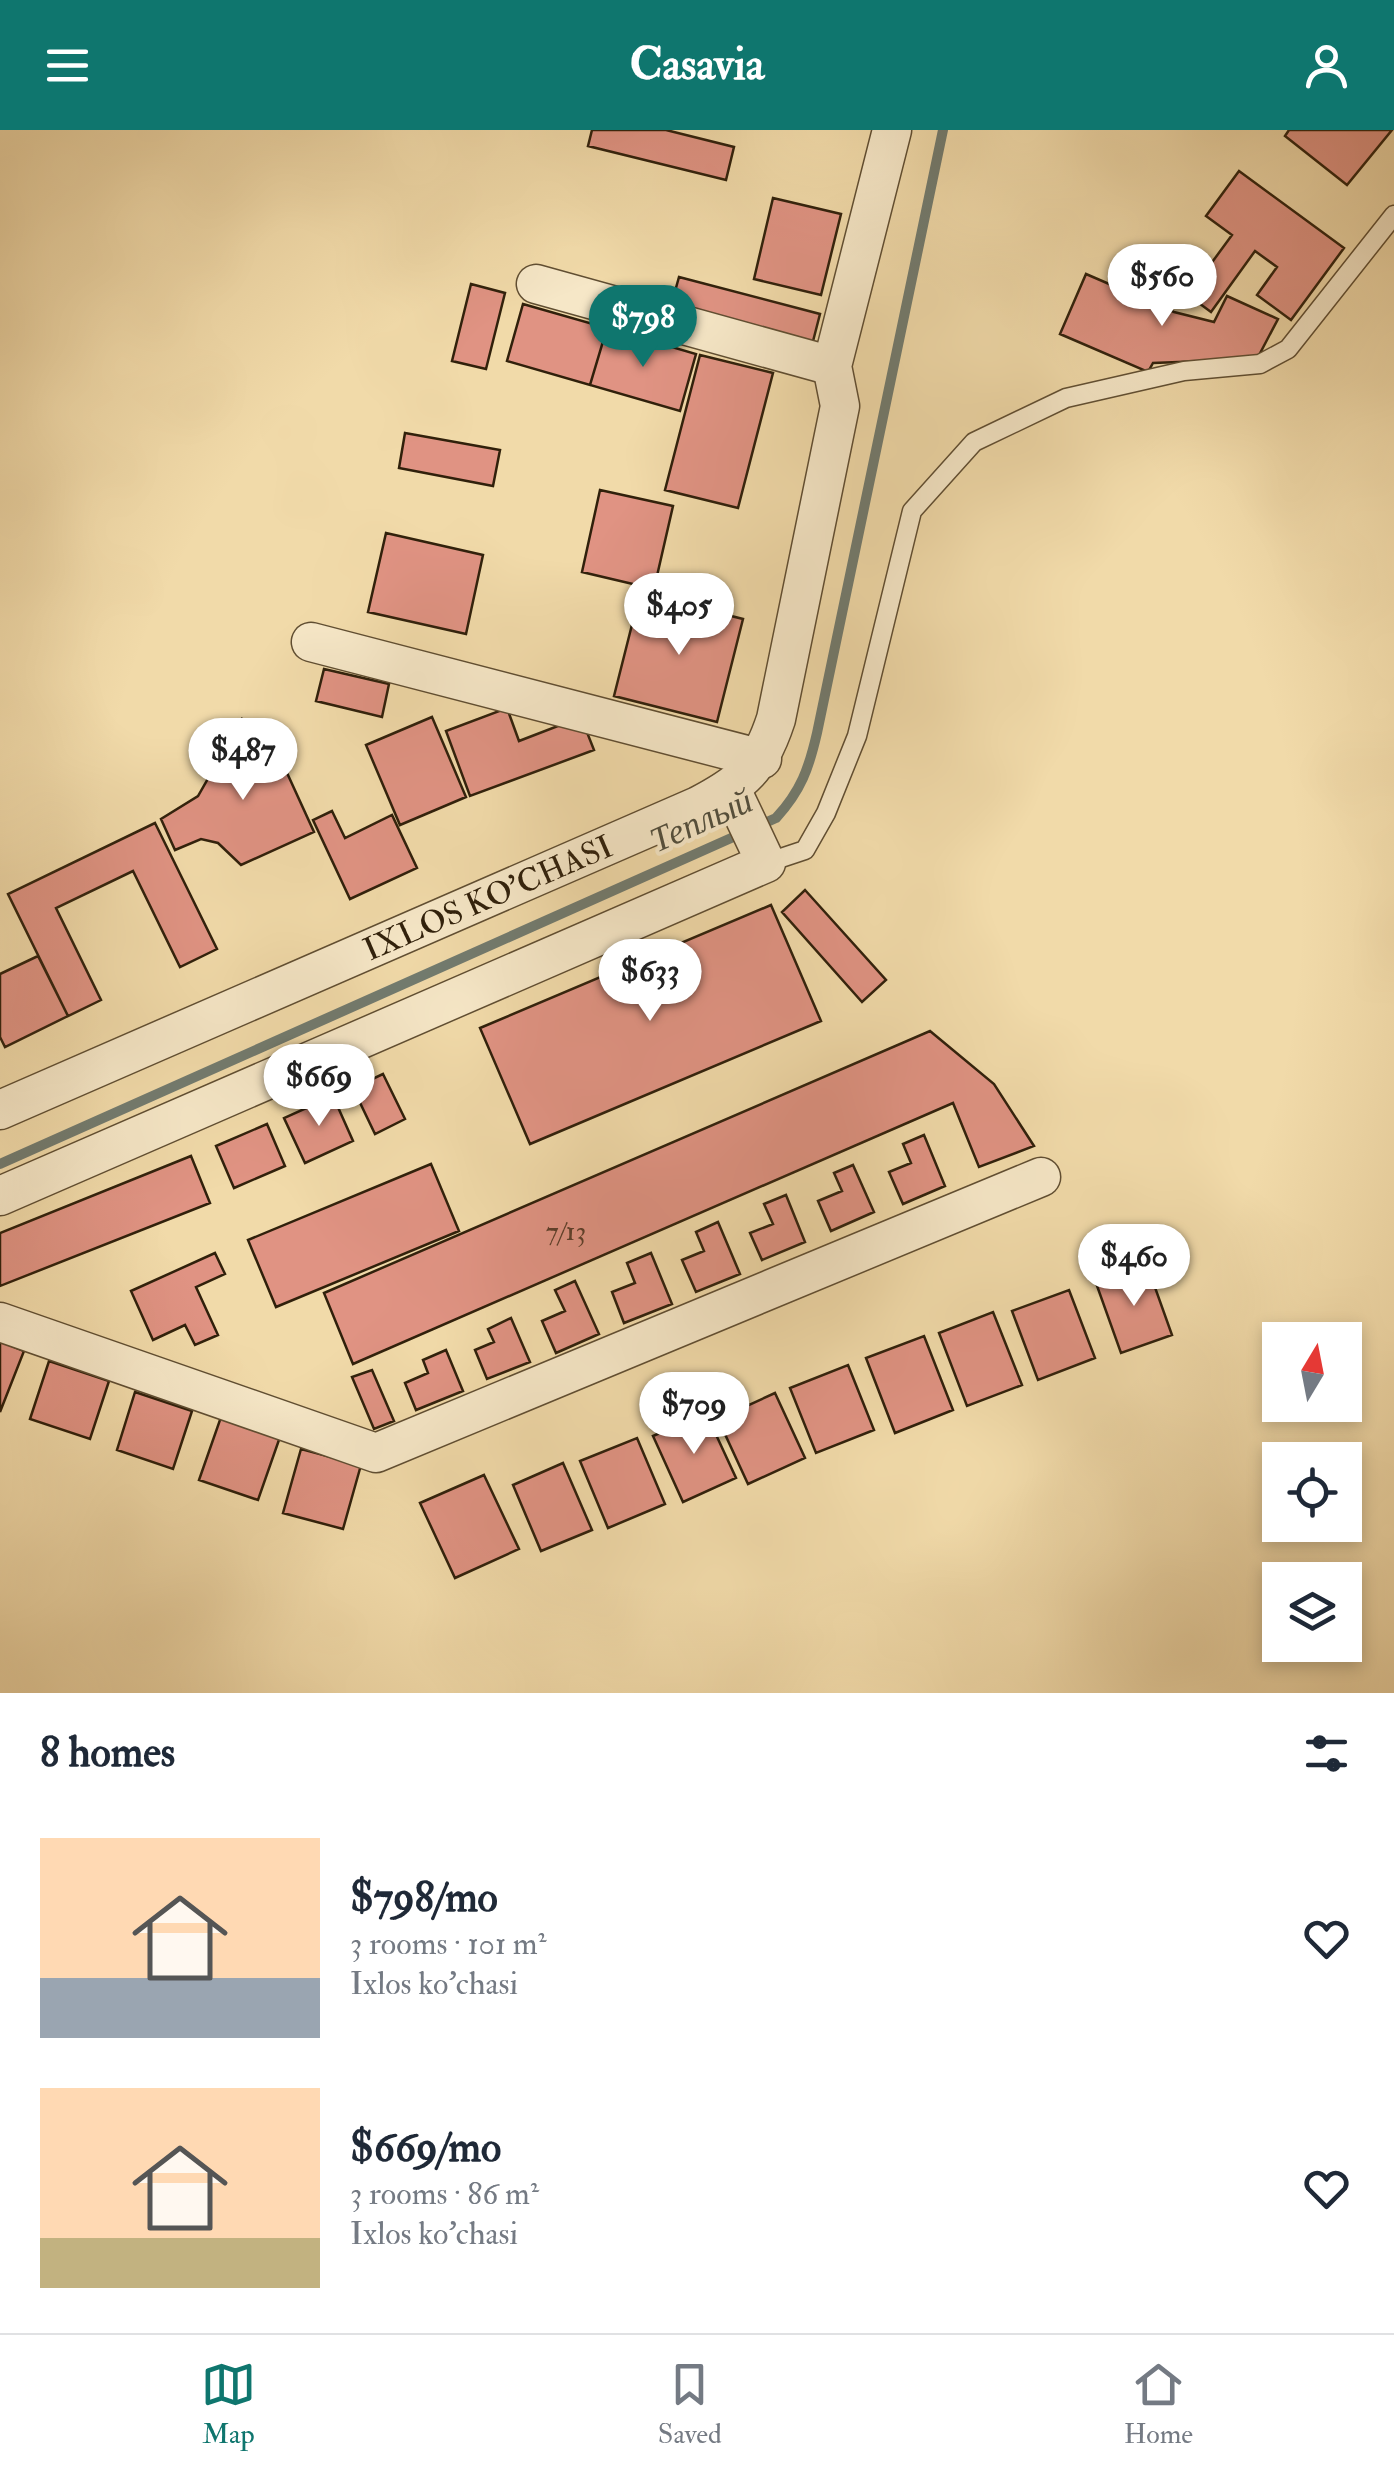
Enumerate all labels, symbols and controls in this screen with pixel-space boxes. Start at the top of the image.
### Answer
text: Casavia [630,37,764,93]
icon: menu [40,38,95,93]
icon: person [1299,38,1354,93]
pin: $560 [1103,244,1221,329]
text: $560 [1130,256,1194,296]
pin: $798 [584,285,702,370]
text: $798 [611,297,675,337]
pin: $405 [620,573,738,658]
text: $405 [646,585,712,625]
pin: $487 [184,718,302,803]
text: $487 [210,730,276,770]
water label: Теплый [643,779,760,863]
street label: IXLOS KO'CHASI [357,827,619,970]
pin: $633 [591,939,709,1024]
text: $633 [621,951,679,991]
pin: $669 [260,1044,378,1129]
text: $669 [286,1056,352,1096]
house number: 7/13 [546,1214,586,1249]
pin: $460 [1075,1224,1193,1309]
text: $460 [1100,1236,1168,1276]
north arrow [1262,1322,1362,1422]
map controls [1262,1322,1362,1662]
pin: $709 [635,1372,753,1457]
text: $709 [661,1384,727,1424]
button: locate [1262,1442,1362,1542]
button: layers [1262,1562,1362,1662]
icon: filters [1299,1726,1354,1781]
text: 8 homes [40,1727,175,1779]
text: $798/mo [350,1872,498,1924]
icon: home [120,1878,240,1998]
icon: heart [1299,1911,1354,1966]
text: 3 rooms · 101 m² [350,1924,547,1964]
text: Ixlos ko'chasi [350,1964,518,2004]
text: $669/mo [350,2122,501,2174]
icon: home [120,2128,240,2248]
icon: heart [1299,2161,1354,2216]
text: 3 rooms · 86 m² [350,2174,539,2214]
text: Ixlos ko'chasi [350,2214,518,2254]
tab: Map [201,2357,256,2452]
tab: Saved [658,2357,722,2452]
tab: Home [1124,2357,1193,2452]

